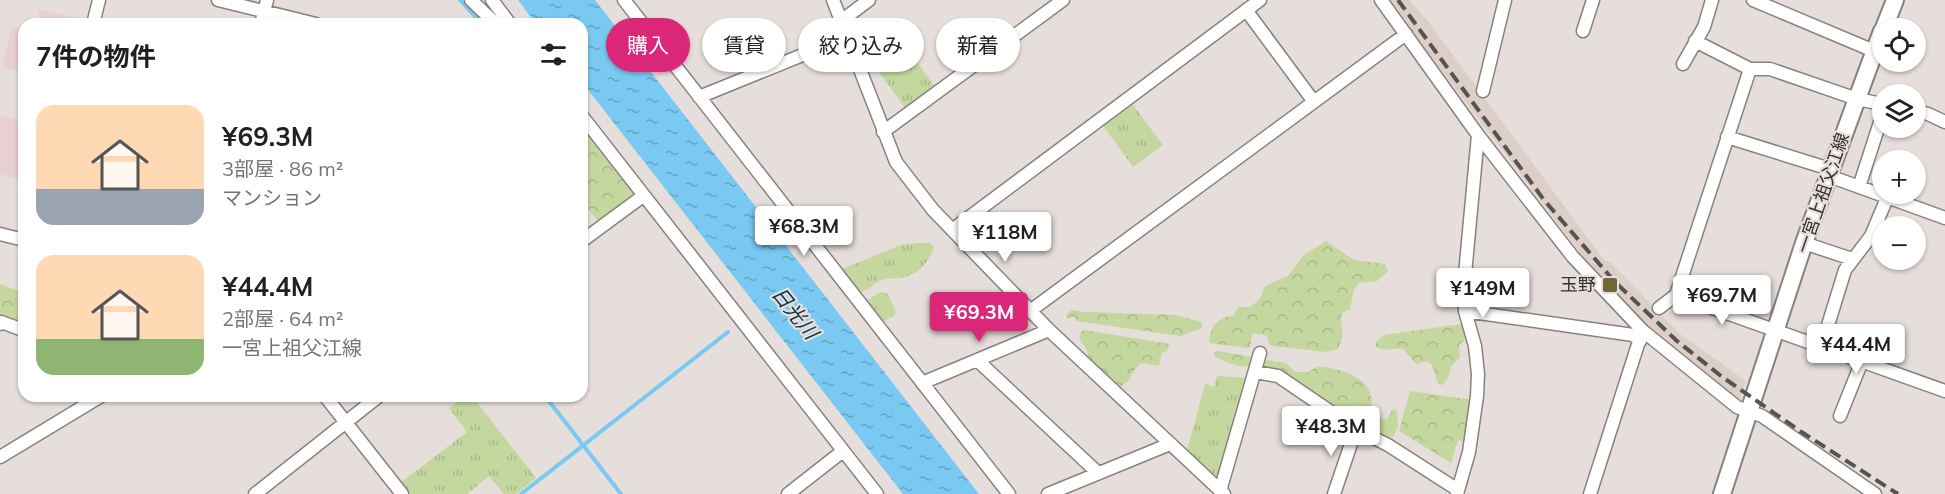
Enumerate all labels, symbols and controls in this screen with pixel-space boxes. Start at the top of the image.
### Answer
chip: 購入 [606,18,690,72]
chip: 賃貸 [702,18,786,72]
chip: 絞り込み [798,18,924,72]
chip: 新着 [936,18,1020,72]
map controls [1872,18,1926,270]
button: locate [1872,18,1926,72]
icon: filters [537,38,570,71]
text: 7件の物件 [36,40,156,73]
button: layers [1872,84,1926,138]
text: ¥69.3M [222,120,313,153]
icon: home [84,129,156,201]
street label: 一宮上祖父江線 [1791,130,1854,256]
button: + [1872,150,1926,204]
text: 3部屋 · 86 m² [222,156,343,181]
text: マンション [222,185,322,210]
pin: ¥68.3M [755,206,853,257]
pin: ¥118M [963,212,1047,263]
text: ¥68.3M [769,213,839,238]
button: − [1872,216,1926,270]
text: ¥118M [972,219,1038,244]
pin: ¥149M [1441,268,1525,319]
text: ¥44.4M [222,270,313,303]
place label: 玉野 [1560,273,1596,296]
text: ¥149M [1450,275,1516,300]
pin: ¥69.7M [1673,275,1771,326]
marker: 玉野 [1601,276,1619,294]
icon: home [84,279,156,351]
water label: 日光川 [767,282,825,345]
text: ¥69.7M [1687,282,1757,307]
pin: ¥69.3M [930,292,1028,343]
text: ¥69.3M [944,299,1014,324]
text: 2部屋 · 64 m² [222,306,343,331]
pin: ¥44.4M [1807,324,1905,375]
text: ¥44.4M [1821,331,1891,356]
text: 一宮上祖父江線 [222,335,362,360]
pin: ¥48.3M [1282,406,1380,457]
text: ¥48.3M [1296,413,1366,438]

